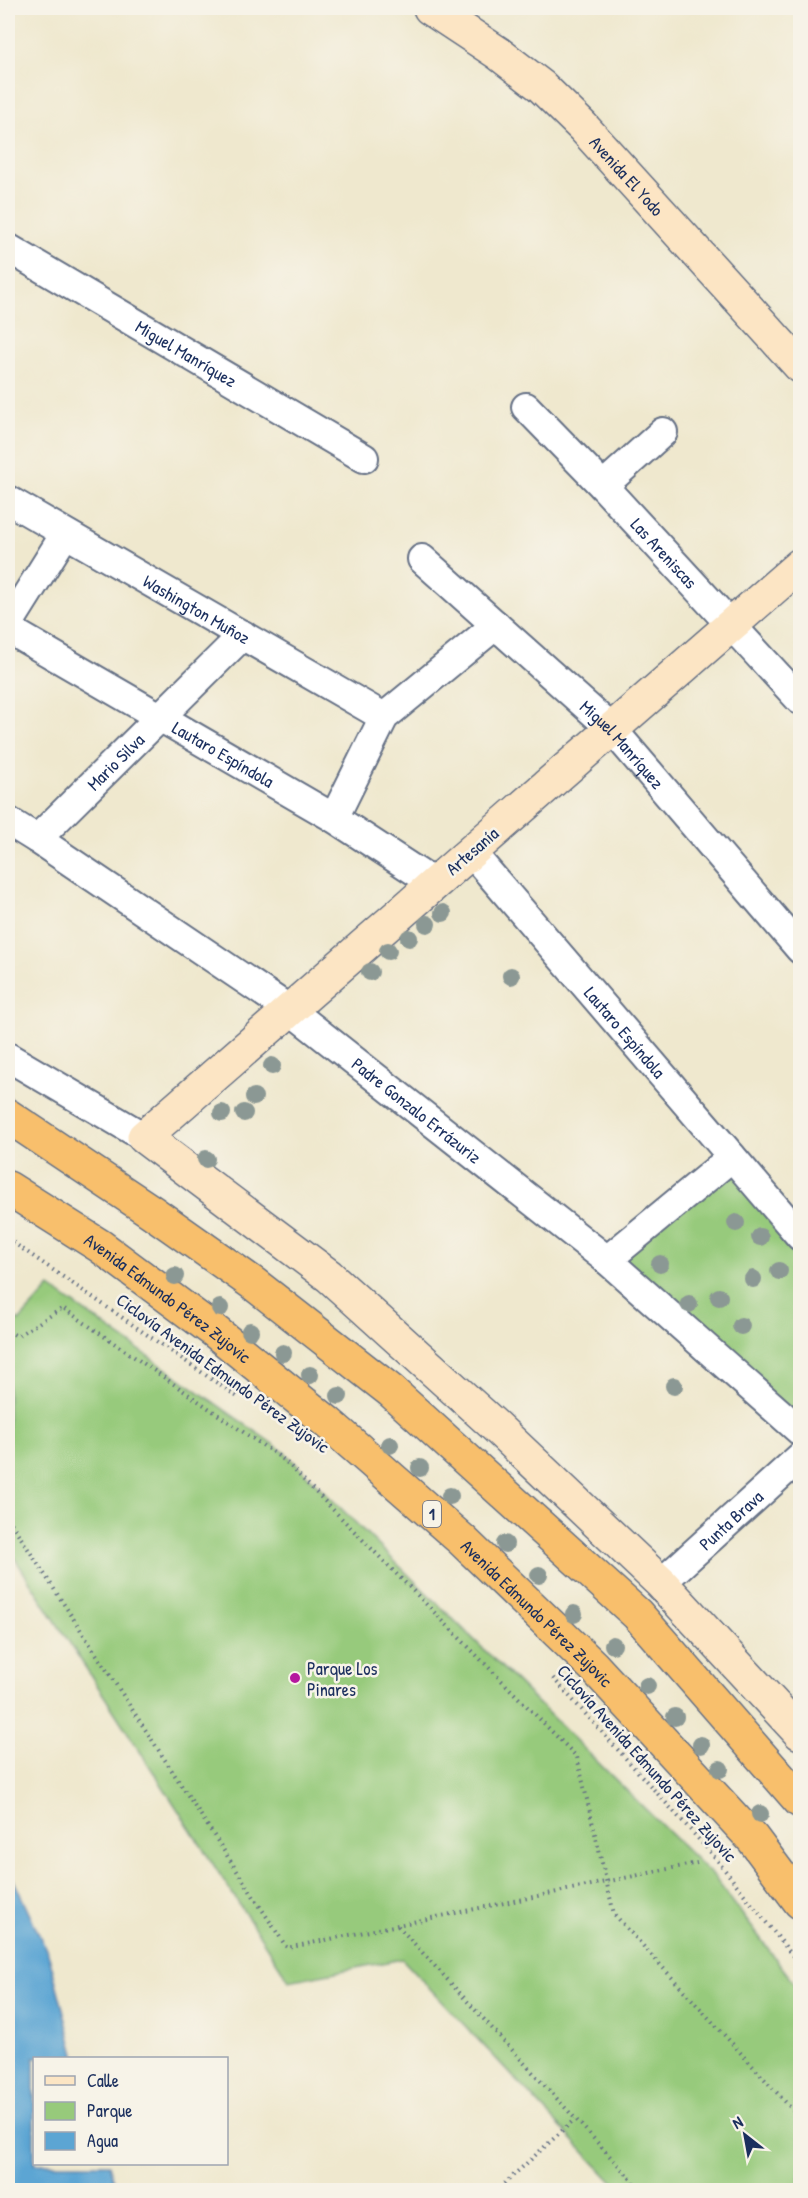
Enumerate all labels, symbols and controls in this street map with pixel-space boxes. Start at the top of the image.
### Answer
street label: Avenida El Yodo [584,130,670,221]
street label: Miguel Manríquez [131,314,242,393]
street label: Las Areniscas [625,512,703,594]
street label: Washington Muñoz [139,568,255,650]
street label: Miguel Manríquez [575,694,670,794]
street label: Lautaro Espíndola [168,715,279,793]
street label: Mario Silva [81,728,149,796]
street label: Artesanía [440,821,504,881]
street label: Lautaro Espíndola [579,981,672,1083]
street label: Padre Gonzalo Errázuriz [347,1051,487,1169]
street label: Avenida Edmundo Pérez Zujovic [80,1227,256,1368]
street label: Ciclovía Avenida Edmundo Pérez Zujovic [111,1287,335,1459]
street label: Punta Brava [693,1484,768,1556]
road number: 1 [423,1501,441,1527]
street label: Avenida Edmundo Pérez Zujovic [456,1533,619,1692]
place label: Parque Los Pinares [307,1656,377,1702]
street label: Ciclovía Avenida Edmundo Pérez Zujovic [552,1659,742,1867]
marker: Parque Los Pinares [288,1671,302,1685]
legend [33,2057,228,2165]
text: Calle [87,2068,119,2093]
text: Parque [87,2098,132,2123]
north arrow [715,2105,775,2165]
text: N [728,2110,747,2134]
text: Agua [87,2128,118,2153]

